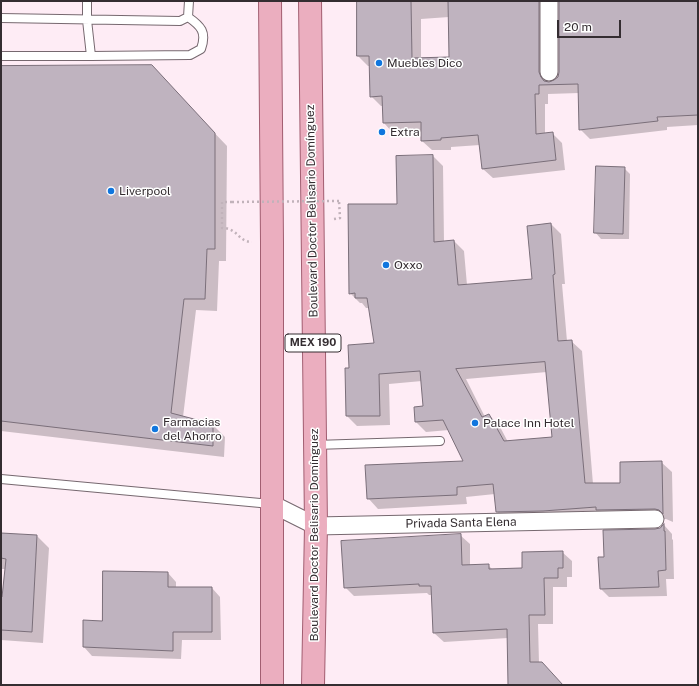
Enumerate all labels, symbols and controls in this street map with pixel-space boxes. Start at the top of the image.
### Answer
scale bar [559,12,623,38]
text: 20 m [564,20,592,34]
place label: Muebles Dico [387,56,462,70]
marker: Muebles Dico [374,58,384,68]
street label: Boulevard Doctor Belisario Domínguez [303,104,321,318]
place label: Extra [390,125,420,139]
marker: Extra [377,127,387,137]
place label: Liverpool [119,184,171,198]
marker: Liverpool [106,186,116,196]
place label: Oxxo [394,258,423,272]
marker: Oxxo [381,260,391,270]
road number: MEX 190 [285,334,341,352]
place label: Farmacias del Ahorro [163,415,222,443]
place label: Palace Inn Hotel [483,416,574,430]
marker: Palace Inn Hotel [470,418,480,428]
marker: Farmacias del Ahorro [150,424,160,434]
street label: Boulevard Doctor Belisario Domínguez [307,429,321,641]
street label: Privada Santa Elena [405,515,517,531]

